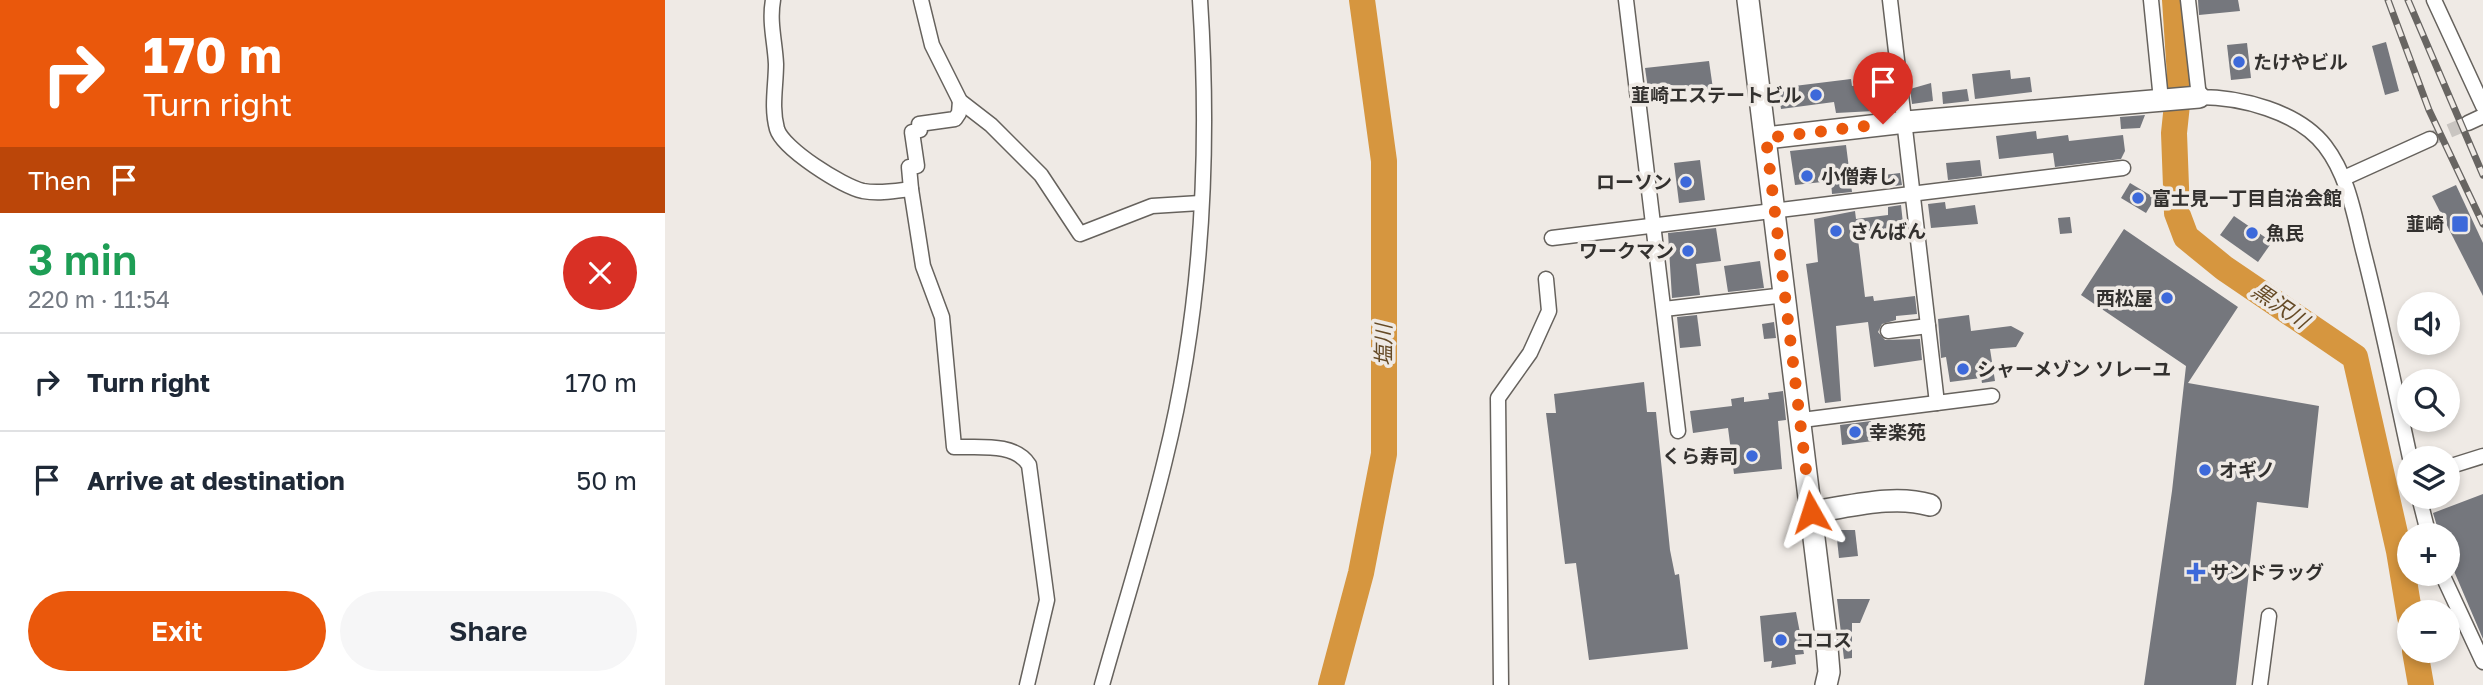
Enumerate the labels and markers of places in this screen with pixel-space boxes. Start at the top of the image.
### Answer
place label: たけやビル [2253,50,2348,73]
pin [1853,52,1913,124]
marker: たけやビル [2231,54,2247,70]
place label: 韮崎エステートビル [1631,83,1802,106]
marker: 韮崎エステートビル [1808,87,1824,103]
place label: 小僧寿し [1821,164,1897,187]
marker: 小僧寿し [1799,168,1815,184]
place label: ローソン [1596,170,1672,193]
marker: ローソン [1678,174,1694,190]
place label: 富士見一丁目自治会館 [2152,186,2342,209]
marker: 富士見一丁目自治会館 [2130,190,2146,206]
place label: 韮崎 [2406,212,2444,235]
marker: 韮崎 [2450,214,2470,234]
place label: さんばん [1850,219,1926,242]
place label: 魚民 [2266,221,2304,244]
marker: さんばん [1828,223,1844,239]
marker: 魚民 [2244,225,2260,241]
place label: ワークマン [1579,239,1674,262]
marker: ワークマン [1680,243,1696,259]
place label: 西松屋 [2096,286,2153,309]
marker: 西松屋 [2159,290,2175,306]
place label: シャーメゾン ソレーユ [1977,357,2171,380]
marker: シャーメゾン ソレーユ [1955,361,1971,377]
place label: 幸楽苑 [1869,420,1926,443]
marker: 幸楽苑 [1847,424,1863,440]
place label: くら寿司 [1662,444,1738,467]
marker: くら寿司 [1744,448,1760,464]
place label: オギノ [2219,458,2275,481]
marker: オギノ [2197,462,2213,478]
place label: サンドラッグ [2210,560,2324,583]
marker: サンドラッグ [2188,564,2204,580]
place label: ココス [1795,628,1852,651]
marker: ココス [1773,632,1789,648]

